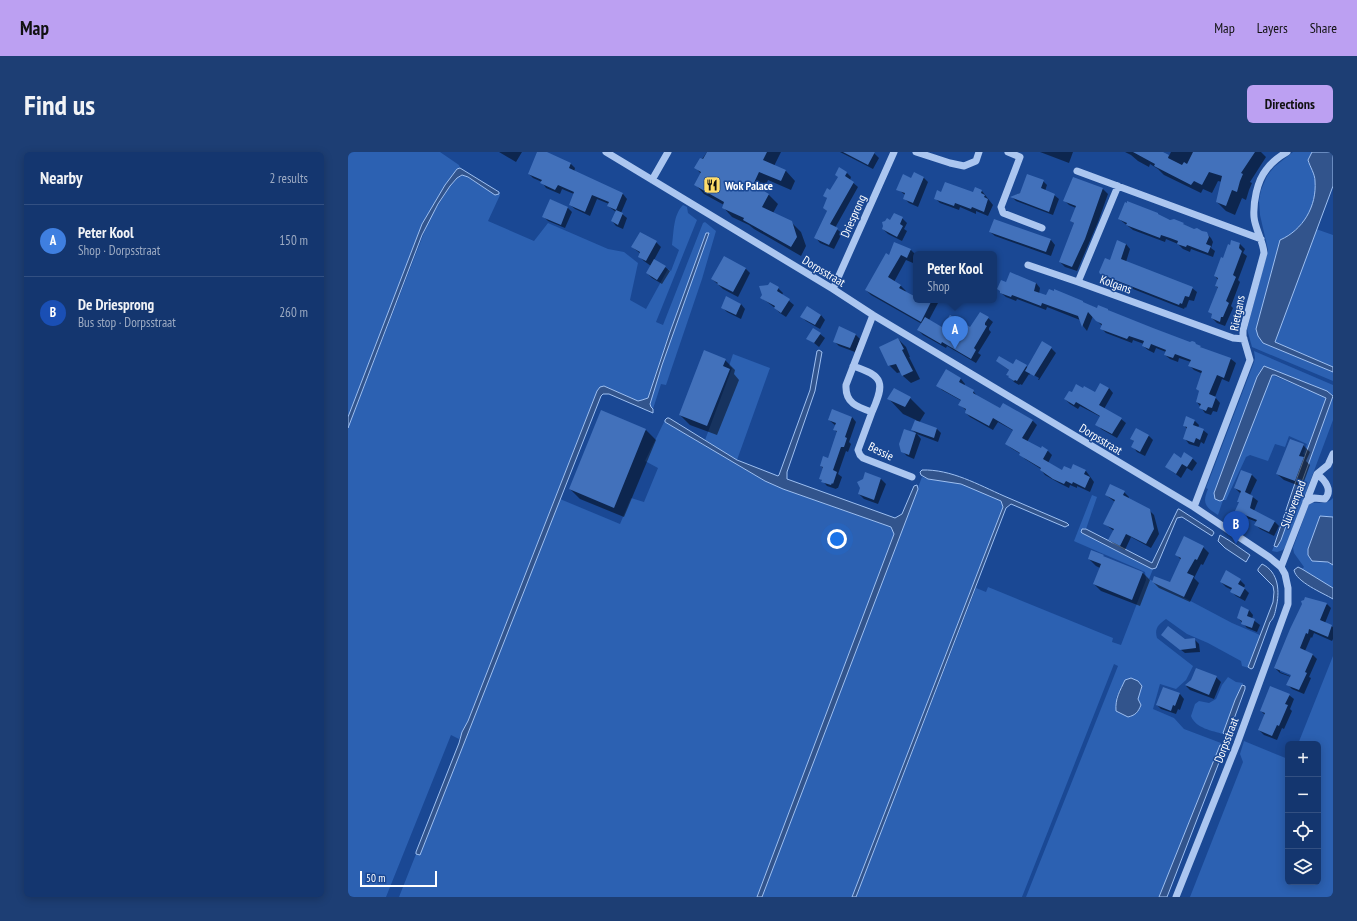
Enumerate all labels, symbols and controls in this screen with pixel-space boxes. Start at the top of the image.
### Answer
text: Map [20,16,49,40]
text: Map [1214,19,1235,37]
text: Layers [1257,19,1288,37]
text: Share [1310,19,1337,37]
button: Directions [1247,85,1333,123]
text: Find us [24,86,95,123]
text: Nearby [40,167,83,189]
text: 2 results [269,170,308,187]
restaurant icon: Wok Palace [702,175,722,195]
place label: Wok Palace [724,178,773,193]
street label: Driesprong [837,192,869,240]
text: Peter Kool [78,223,134,242]
text: A [50,232,56,249]
text: 150 m [279,232,308,249]
text: Shop · Dorpsstraat [78,242,160,259]
popup [913,251,997,303]
street label: Dorpsstraat [800,252,849,290]
text: Peter Kool [927,259,983,278]
street label: Kolgans [1098,271,1134,297]
text: Shop [927,278,950,295]
street label: Rietgans [1226,294,1248,332]
text: De Driesprong [78,295,154,314]
text: B [50,304,56,321]
text: 260 m [279,304,308,321]
text: Bus stop · Dorpsstraat [78,314,176,331]
pin: A [942,316,968,349]
street label: Dorpsstraat [1077,420,1126,458]
street label: Bessie [866,438,896,464]
street label: Sluisvenpad [1277,478,1309,530]
pin: B [1223,511,1249,544]
your location [827,529,847,549]
street label: Dorpsstraat [1210,714,1242,765]
map controls [1285,741,1321,885]
button: + [1285,741,1321,777]
button: − [1285,777,1321,813]
button: locate [1285,813,1321,849]
button: layers [1285,849,1321,885]
scale bar [360,869,437,888]
text: 50 m [366,871,385,885]

